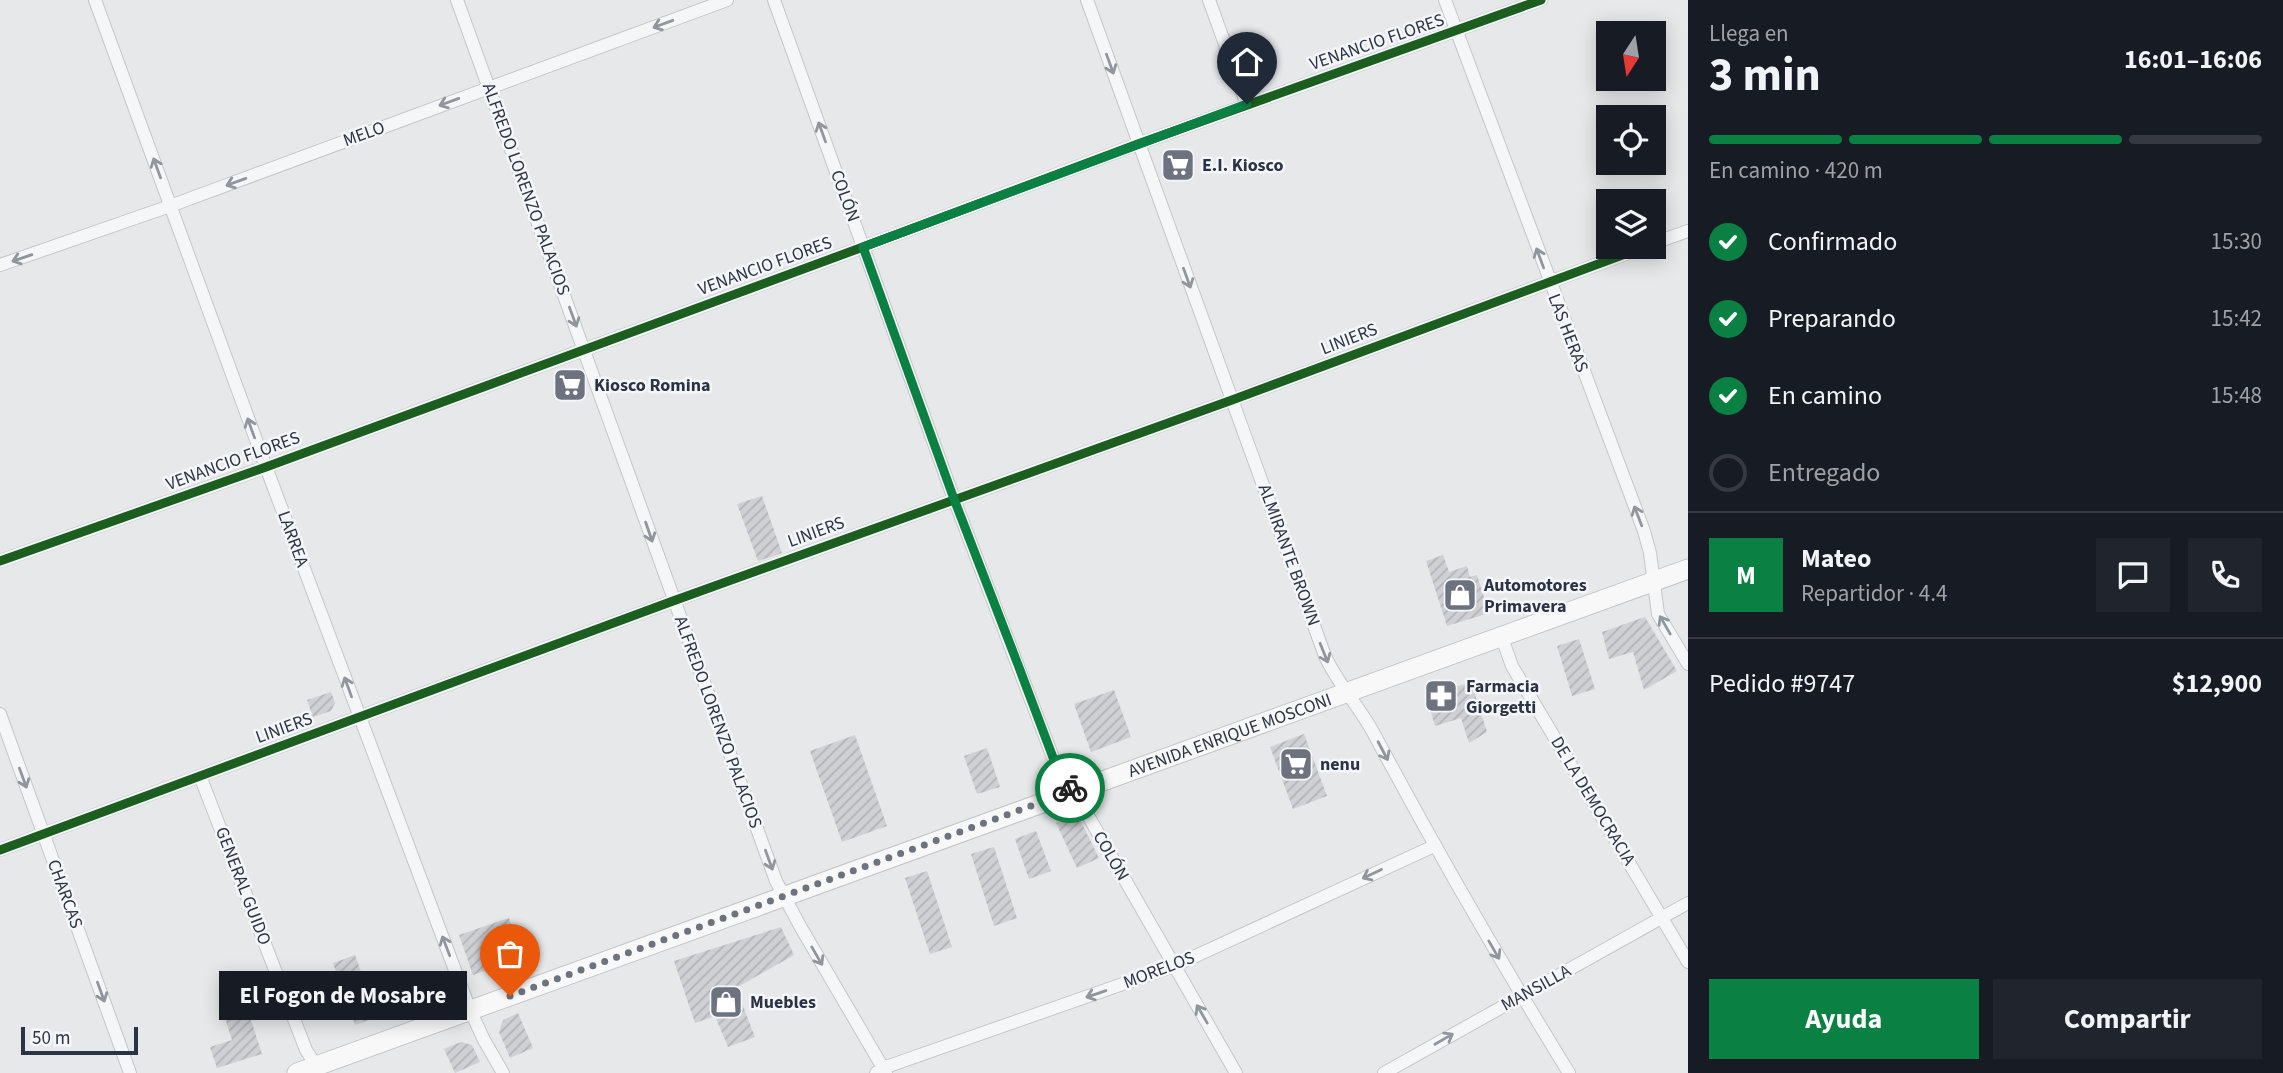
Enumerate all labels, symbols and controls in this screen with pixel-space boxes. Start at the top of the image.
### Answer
street label: VENANCIO FLORES [1306,7,1448,77]
text: Llega en [1709,17,1789,50]
one-way arrow [652,18,674,31]
north arrow [1596,21,1666,91]
map controls [1596,21,1666,259]
pin [1217,32,1277,104]
text: 16:01–16:06 [2124,41,2262,78]
icon: home [1228,43,1266,81]
text: 3 min [1709,43,1821,108]
one-way arrow [1104,53,1117,75]
street label: ALFREDO LORENZO PALACIOS [476,79,576,299]
one-way arrow [439,97,461,110]
button: locate [1596,105,1666,175]
street label: MELO [340,115,388,153]
one-way arrow [814,122,827,143]
supermarket icon: E.I. Kiosco [1159,146,1197,184]
place label: E.I. Kiosco [1202,153,1284,178]
text: En camino · 420 m [1709,154,1883,187]
one-way arrow [149,158,162,180]
street label: COLÓN [824,167,866,225]
one-way arrow [226,176,248,189]
button: layers [1596,189,1666,259]
icon: check [1709,223,1747,261]
text: Confirmado [1768,223,1897,260]
text: 15:30 [2211,225,2262,258]
street label: VENANCIO FLORES [695,230,835,302]
one-way arrow [1533,247,1545,269]
one-way arrow [11,253,33,265]
one-way arrow [1182,267,1195,288]
street label: LAS HERAS [1542,290,1594,376]
icon: check [1709,300,1747,338]
text: Preparando [1768,300,1896,337]
text: 15:42 [2211,302,2262,335]
one-way arrow [568,306,580,328]
street label: LINIERS [1317,317,1381,361]
supermarket icon: Kiosco Romina [551,366,589,404]
place label: Kiosco Romina [594,373,710,398]
icon: check [1709,377,1747,415]
text: En camino [1768,377,1882,414]
text: 15:48 [2211,379,2262,412]
one-way arrow [244,418,257,440]
street label: VENANCIO FLORES [163,425,303,497]
text: Entregado [1768,454,1880,491]
street label: ALMIRANTE BROWN [1252,481,1326,629]
one-way arrow [1631,506,1643,528]
street label: LARREA [271,507,315,571]
street label: LINIERS [784,510,848,554]
one-way arrow [644,520,656,542]
button: chat [2096,538,2170,612]
button: phone [2188,538,2262,612]
text: Mateo [1801,540,1871,577]
text: M [1736,557,1756,594]
place label: Automotores Primavera [1483,573,1587,619]
shop icon: Automotores Primavera [1441,576,1479,614]
text: Repartidor · 4.4 [1801,577,1947,610]
street label: ALFREDO LORENZO PALACIOS [668,612,768,832]
one-way arrow [1658,616,1672,636]
one-way arrow [1319,641,1332,663]
text: Pedido #9747 [1709,665,1855,702]
text: $12,900 [2172,665,2262,702]
place label: Farmacia Giorgetti [1466,674,1539,720]
one-way arrow [341,677,353,699]
pharmacy icon: Farmacia Giorgetti [1422,677,1460,715]
street label: AVENIDA ENRIQUE MOSCONI [1125,687,1335,783]
street label: LINIERS [252,706,316,750]
street label: DE LA DEMOCRACIA [1544,732,1642,871]
one-way arrow [1376,741,1390,761]
supermarket icon: nenu [1277,745,1315,783]
place label: nenu [1320,752,1360,777]
courier [1035,753,1105,823]
one-way arrow [18,767,31,789]
icon: bike [1051,769,1089,807]
street label: GENERAL GUIDO [209,823,277,949]
street label: COLÓN [1087,827,1135,885]
one-way arrow [764,849,776,871]
street label: CHARCAS [41,856,89,932]
one-way arrow [1362,868,1383,881]
pin [480,924,540,996]
one-way arrow [438,935,451,957]
icon: bag [491,935,529,973]
one-way arrow [1488,939,1502,959]
street label: MORELOS [1120,945,1198,995]
one-way arrow [811,946,825,966]
street label: MANSILLA [1497,958,1576,1017]
callout: El Fogon de Mosabre [220,972,468,1020]
text: El Fogon de Mosabre [240,979,446,1012]
button: Ayuda [1709,979,1979,1059]
button: Compartir [1993,979,2262,1059]
one-way arrow [96,981,108,1003]
shop icon: Muebles [707,983,745,1021]
one-way arrow [1085,988,1107,1001]
place label: Muebles [750,990,816,1015]
one-way arrow [1195,1004,1208,1025]
scale bar [21,1024,138,1056]
text: 50 m [32,1025,70,1052]
one-way arrow [1433,1032,1453,1046]

